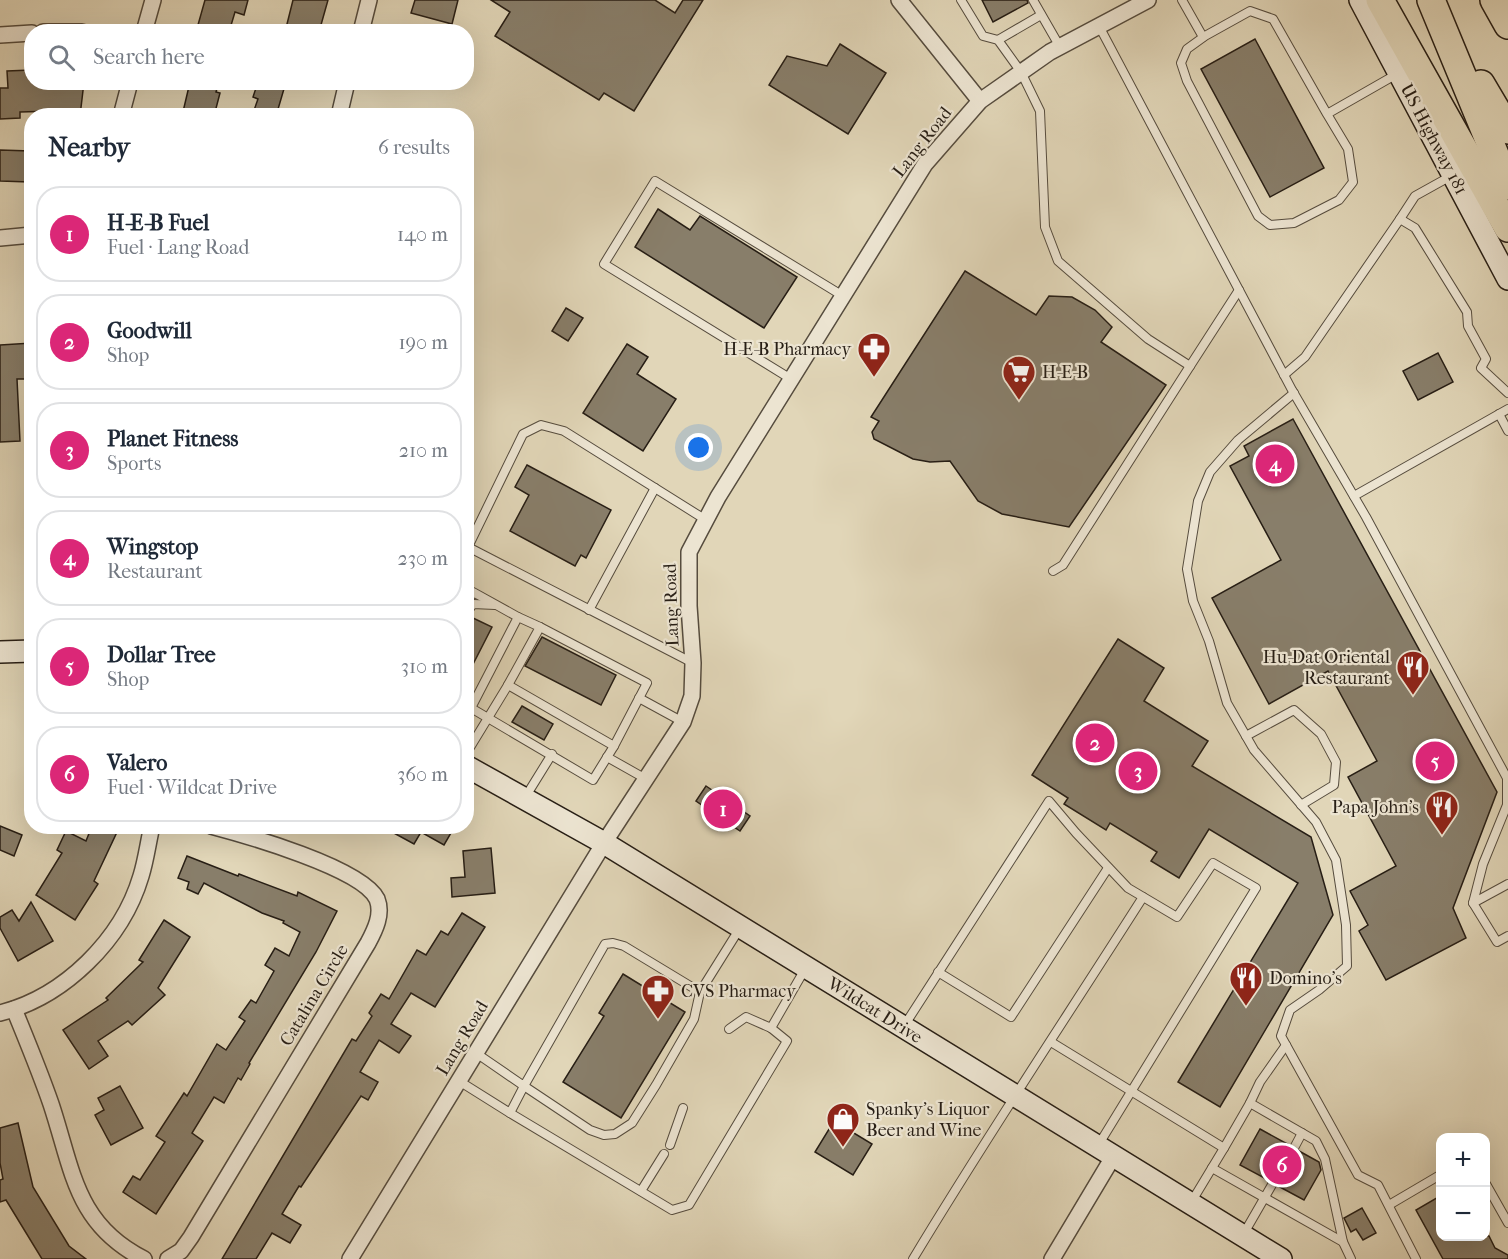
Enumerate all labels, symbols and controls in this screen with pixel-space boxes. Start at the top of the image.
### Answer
search box [24,24,474,90]
icon: search [45,41,78,74]
text: Search here [93,44,205,70]
street label: US Highway 181 [1396,80,1472,198]
street label: Lang Road [888,103,956,182]
text: Nearby [48,132,130,163]
text: 6 results [378,136,450,159]
text: H-E-B Fuel [107,210,209,236]
text: 1 [66,223,73,246]
text: 140 m [397,223,448,246]
text: Fuel · Lang Road [107,236,249,259]
text: Goodwill [107,318,192,344]
text: 2 [64,331,75,354]
text: 190 m [398,331,448,354]
pharmacy icon: H-E-B Pharmacy [856,331,892,378]
place label: H-E-B Pharmacy [723,339,852,360]
text: Shop [107,344,149,367]
supermarket icon: H-E-B [1001,354,1037,401]
place label: H-E-B [1042,362,1088,383]
text: Planet Fitness [107,426,238,452]
your location [684,433,713,462]
text: 3 [65,439,74,462]
text: 210 m [399,439,448,462]
pin: 4 [1256,442,1294,486]
text: Sports [107,452,161,475]
text: Wingstop [107,534,199,560]
text: 4 [64,547,75,570]
text: 230 m [398,547,448,570]
text: Restaurant [107,560,203,583]
street label: Lang Road [660,563,683,647]
text: Dollar Tree [107,642,216,668]
place label: Hu-Dat Oriental Restaurant [1263,647,1391,689]
restaurant icon: Hu-Dat Oriental Restaurant [1395,649,1431,696]
text: 5 [65,655,74,678]
text: 310 m [401,655,448,678]
text: Shop [107,668,149,691]
pin: 2 [1076,720,1114,766]
pin: 5 [1416,738,1454,783]
pin: 3 [1118,748,1158,794]
text: Valero [107,750,167,776]
text: 6 [64,763,75,786]
text: 360 m [397,763,448,786]
text: Fuel · Wildcat Drive [107,776,277,799]
pin: 1 [704,786,742,832]
restaurant icon: Papa John's [1424,789,1460,836]
place label: Papa John's [1332,797,1419,818]
street label: Catalina Circle [276,941,353,1050]
restaurant icon: Domino's [1228,960,1264,1007]
place label: Domino's [1269,968,1342,989]
street label: Wildcat Drive [823,972,926,1048]
pharmacy icon: CVS Pharmacy [640,973,676,1020]
place label: CVS Pharmacy [681,981,797,1002]
street label: Lang Road [432,997,493,1079]
place label: Spanky's Liquor Beer and Wine [866,1099,990,1141]
shop icon: Spanky's Liquor Beer and Wine [825,1101,861,1148]
map controls [1436,1133,1490,1241]
button: + [1436,1133,1490,1187]
pin: 6 [1262,1142,1302,1188]
button: − [1436,1187,1490,1241]

